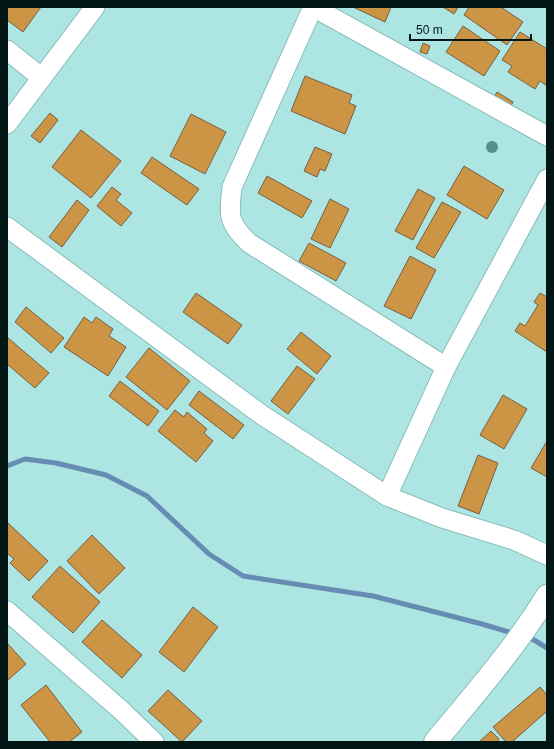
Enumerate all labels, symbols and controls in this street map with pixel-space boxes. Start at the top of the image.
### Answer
scale bar [410,16,531,42]
text: 50 m [416,23,443,37]

